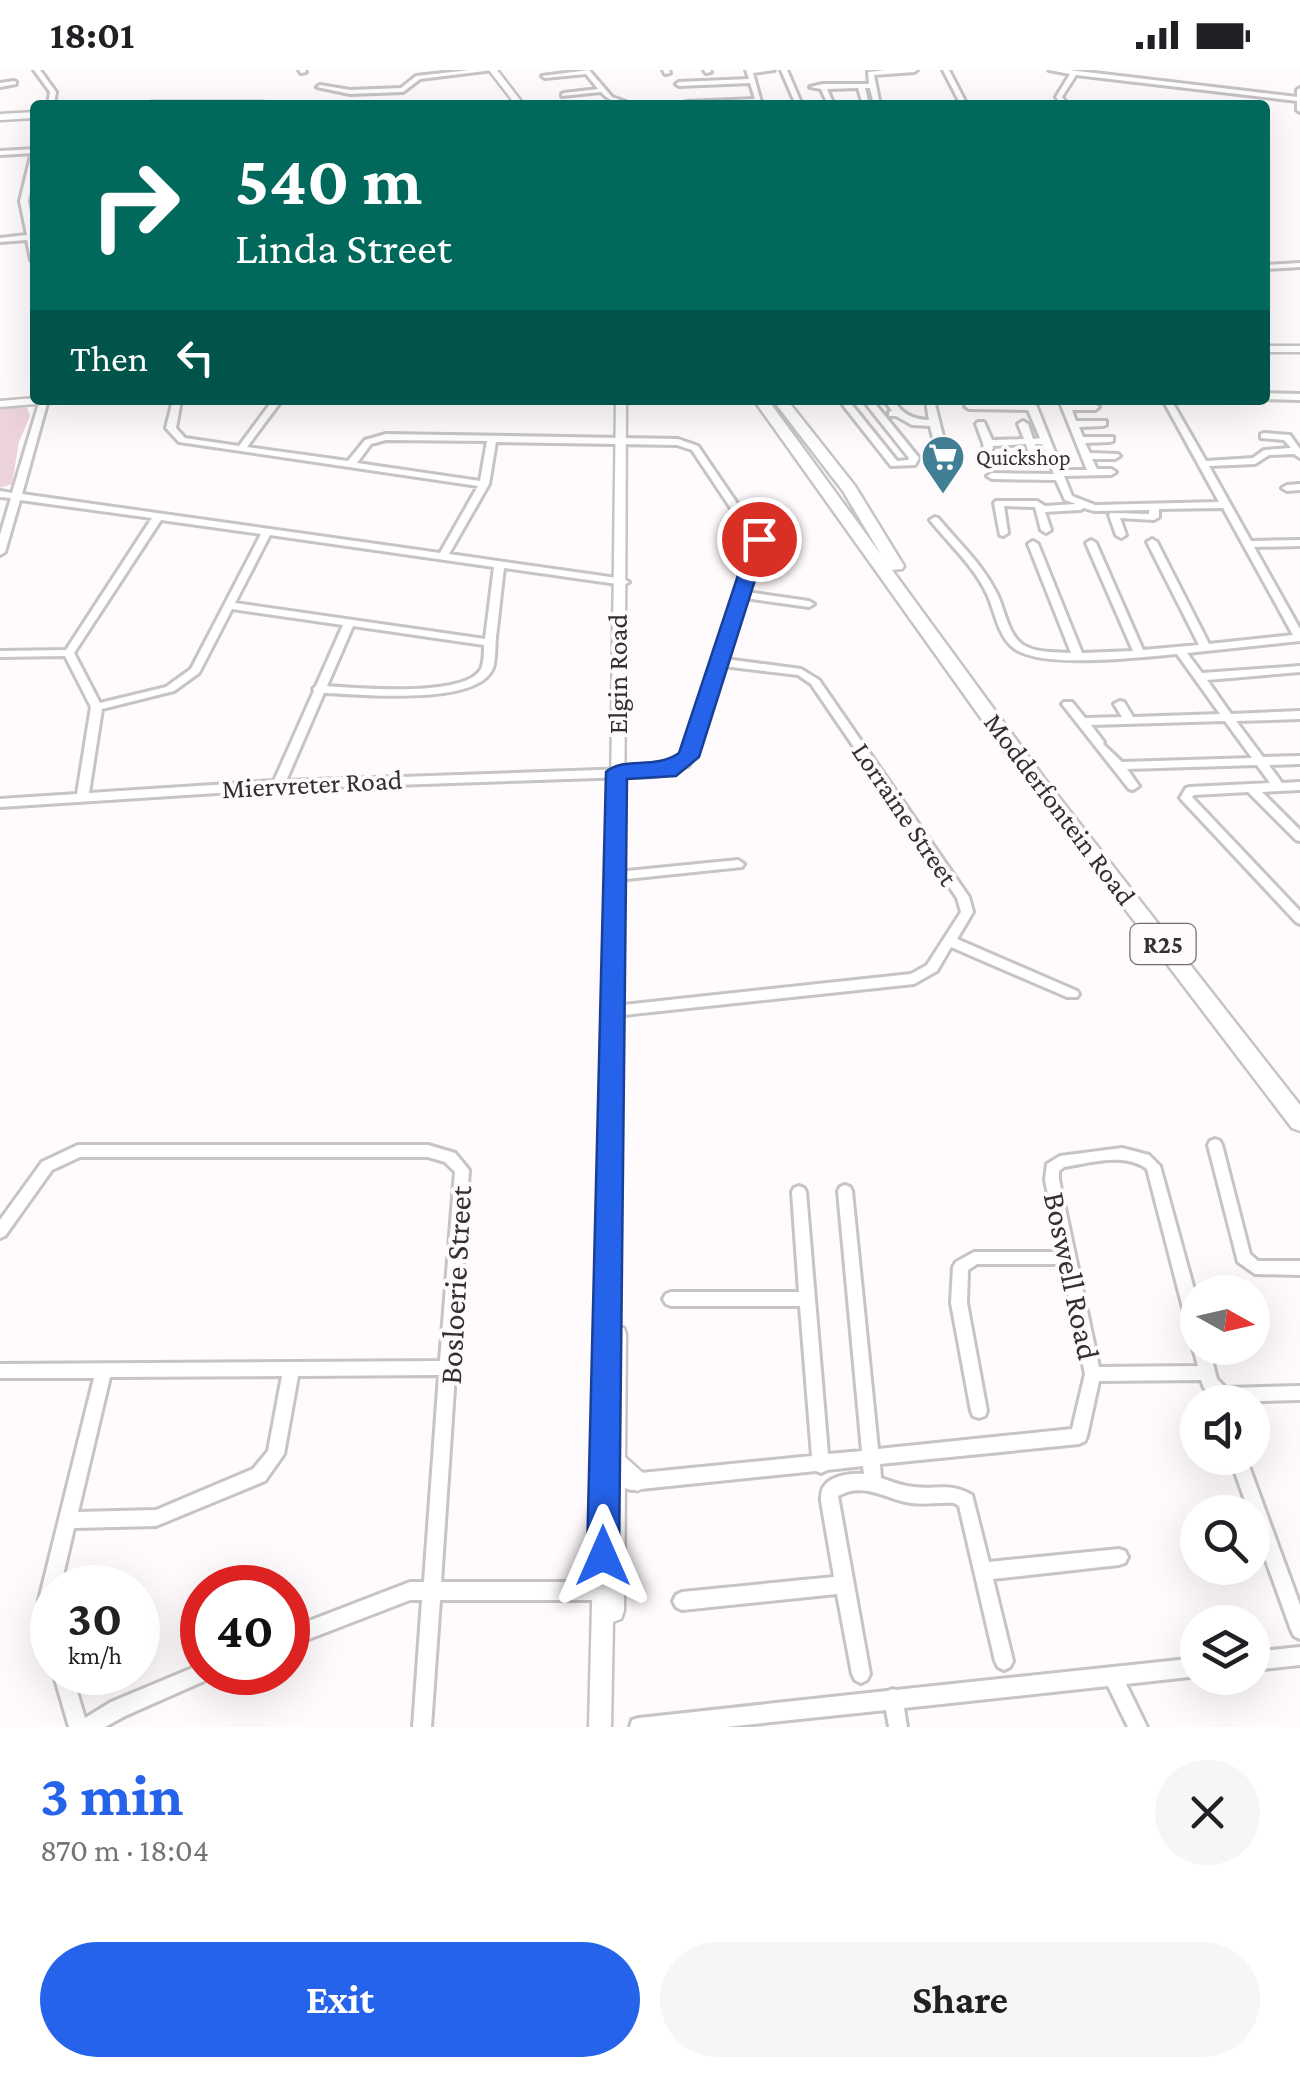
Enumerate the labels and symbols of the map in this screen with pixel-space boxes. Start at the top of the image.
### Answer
supermarket icon: Quickshop [920,434,966,495]
place label: Quickshop [976,445,1071,470]
pin [717,497,802,582]
street label: Elgin Road [602,614,633,734]
street label: Modderfontein Road [978,707,1142,911]
street label: Lorraine Street [846,737,965,892]
street label: Miervreter Road [221,764,403,804]
road number: R25 [1130,924,1196,964]
street label: Bosloerie Street [432,1184,478,1385]
street label: Boswell Road [1037,1189,1107,1363]
north arrow [1180,1275,1270,1365]
position arrow [551,1504,655,1608]
speed limit sign: 40 [180,1565,310,1695]

